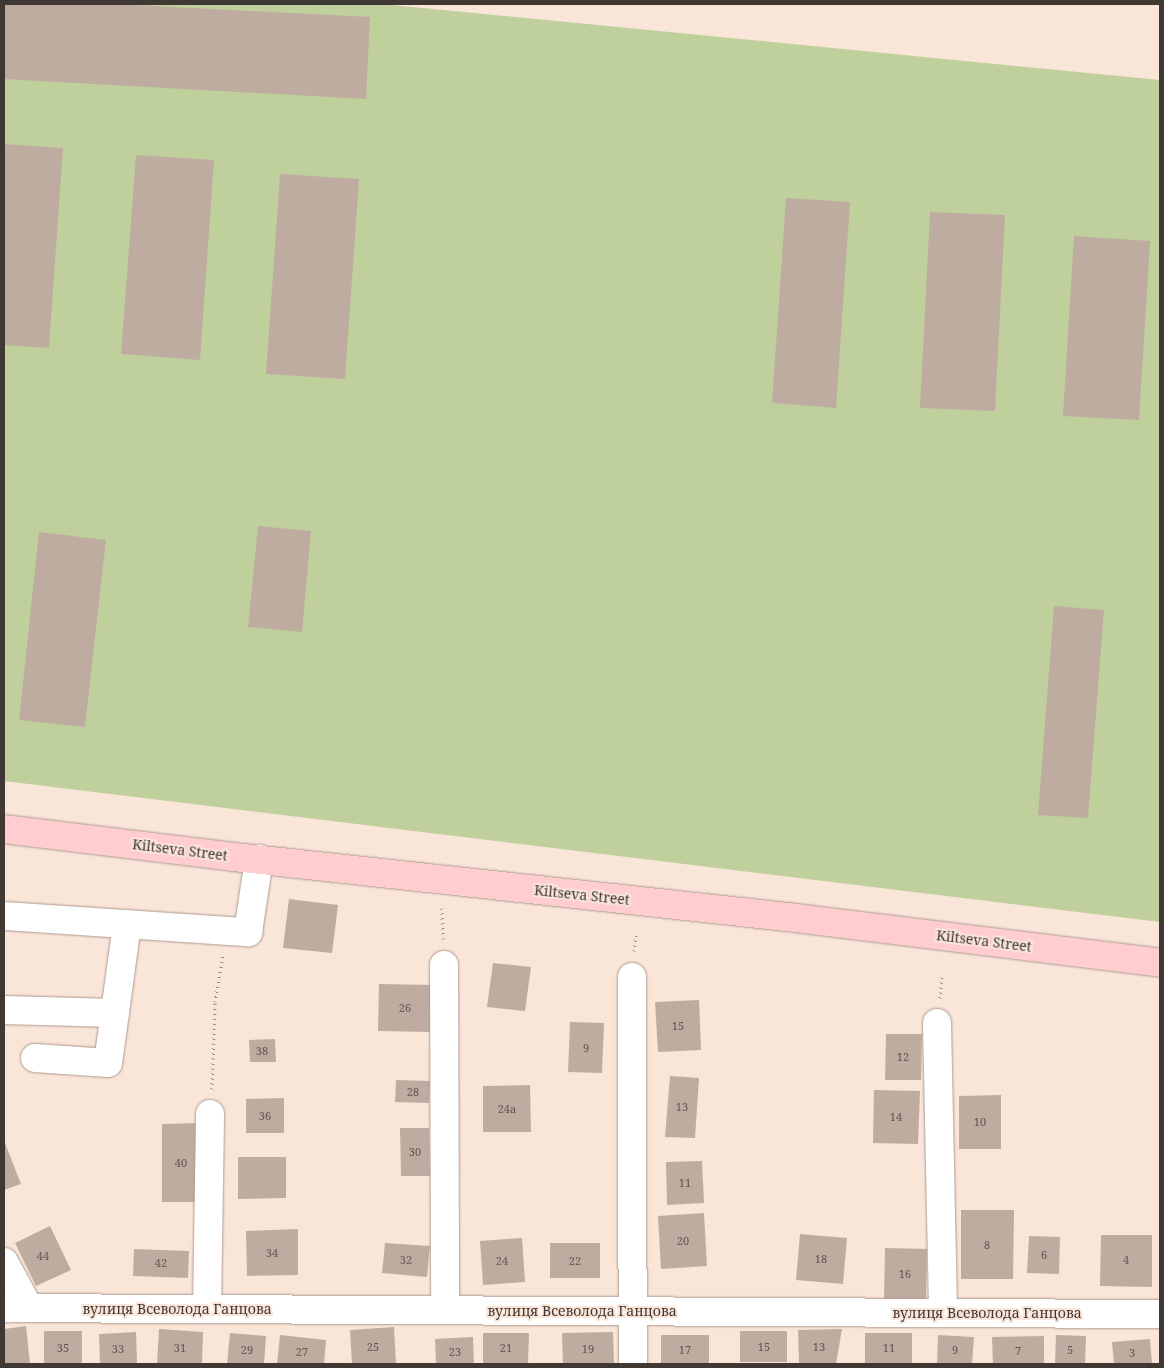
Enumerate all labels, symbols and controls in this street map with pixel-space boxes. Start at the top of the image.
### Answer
street label: Kiltseva Street [131,836,229,864]
street label: Kiltseva Street [533,882,631,908]
street label: Kiltseva Street [935,927,1033,955]
house number: 26 [399,1001,411,1015]
house number: 15 [672,1019,684,1033]
house number: 9 [583,1041,589,1055]
house number: 38 [256,1044,268,1058]
house number: 12 [897,1050,909,1064]
house number: 28 [407,1085,419,1099]
house number: 13 [676,1100,688,1114]
house number: 24а [498,1102,516,1116]
house number: 36 [259,1109,271,1123]
house number: 14 [890,1110,902,1124]
house number: 10 [974,1115,986,1129]
house number: 30 [409,1145,421,1159]
house number: 40 [175,1156,187,1170]
house number: 11 [679,1176,691,1190]
house number: 20 [677,1234,689,1248]
house number: 8 [984,1238,990,1252]
house number: 34 [266,1246,278,1260]
house number: 6 [1041,1248,1047,1262]
house number: 44 [37,1249,49,1263]
house number: 18 [815,1252,827,1266]
house number: 32 [400,1253,412,1267]
house number: 4 [1123,1253,1129,1267]
house number: 24 [496,1254,508,1268]
house number: 22 [569,1254,581,1268]
house number: 42 [155,1256,167,1270]
house number: 16 [899,1267,911,1281]
street label: вулиця Всеволода Ганцова [82,1301,272,1317]
street label: вулиця Всеволода Ганцова [487,1303,677,1319]
street label: вулиця Всеволода Ганцова [892,1305,1082,1321]
house number: 25 [367,1340,379,1354]
house number: 15 [758,1340,770,1354]
house number: 13 [813,1340,825,1354]
house number: 35 [57,1341,69,1355]
house number: 31 [174,1341,186,1355]
house number: 21 [500,1341,512,1355]
house number: 11 [883,1341,895,1355]
house number: 33 [112,1342,124,1356]
house number: 19 [582,1342,594,1356]
house number: 29 [241,1343,253,1357]
house number: 17 [679,1343,691,1357]
house number: 9 [952,1343,958,1357]
house number: 5 [1067,1343,1073,1357]
house number: 7 [1015,1344,1021,1358]
house number: 27 [296,1345,308,1359]
house number: 23 [449,1345,461,1359]
house number: 3 [1129,1346,1135,1360]

